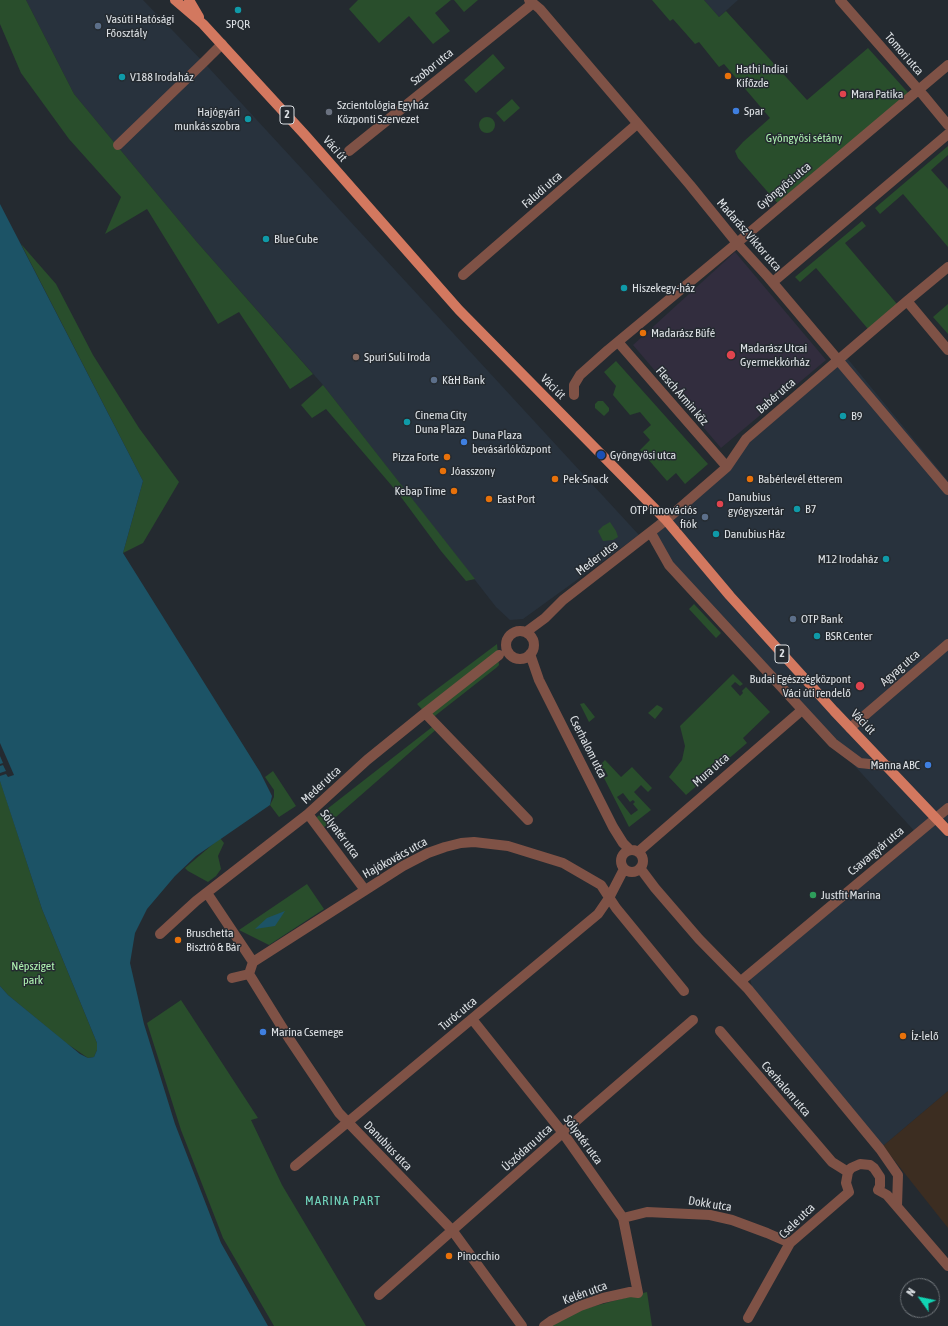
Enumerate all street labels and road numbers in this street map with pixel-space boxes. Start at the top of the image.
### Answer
street label: Tomori utca [882,30,926,78]
street label: Szobor utca [408,46,456,88]
road number: 2 [280,106,294,124]
street label: Váci út [320,133,350,165]
street label: Gyöngyösi utca [754,159,814,213]
street label: Faludi utca [519,169,565,211]
street label: Madarász Viktor utca [714,196,784,274]
street label: Flesch Ármin köz [653,364,711,428]
street label: Váci út [538,372,568,402]
street label: Babér utca [754,375,798,417]
street label: Meder utca [573,538,621,578]
road number: 2 [775,645,789,663]
street label: Agyag utca [877,647,923,689]
street label: Váci út [848,706,878,738]
street label: Cserhalom utca [566,713,610,781]
street label: Mura utca [690,750,732,790]
street label: Meder utca [298,763,344,807]
street label: Sólyatér utca [317,807,363,861]
street label: Csavargyár utca [845,823,907,879]
street label: Hajókovács utca [360,834,430,882]
street label: Turóc utca [436,994,480,1034]
street label: Cserhalom utca [758,1059,814,1119]
street label: Sólyatér utca [560,1113,606,1167]
street label: Danubius utca [361,1118,415,1174]
street label: Úszódaru utca [499,1122,555,1174]
street label: Dokk utca [687,1193,733,1215]
street label: Csele utca [776,1200,818,1242]
street label: Kelén utca [561,1278,609,1308]

